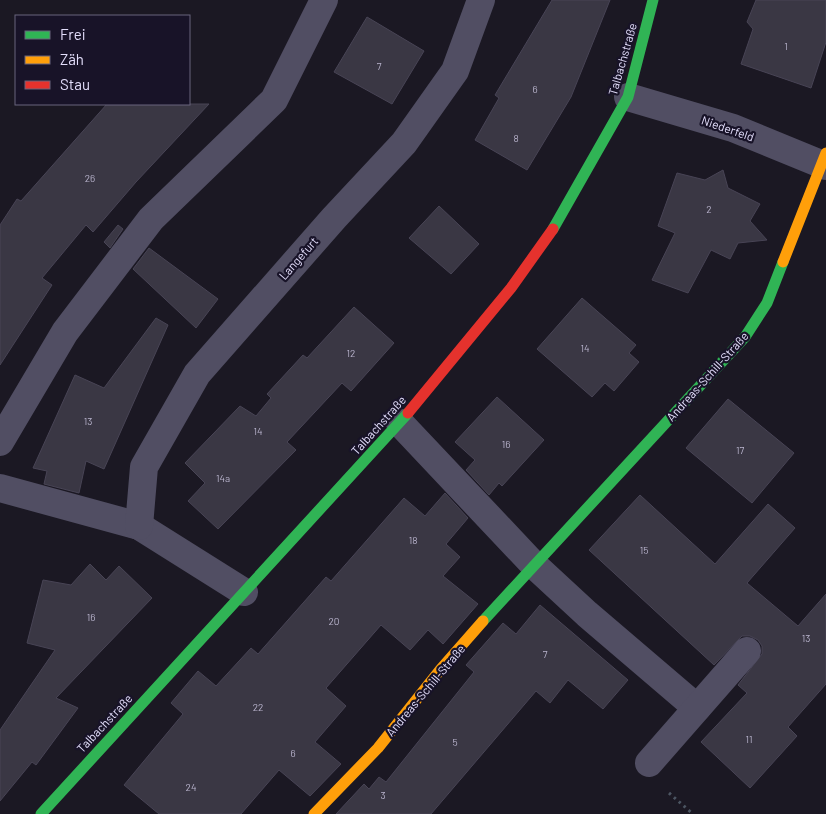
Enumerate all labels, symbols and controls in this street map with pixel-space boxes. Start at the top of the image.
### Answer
legend [15,15,190,105]
street label: Talbachstraße [605,21,639,97]
text: Frei [60,25,86,43]
house number: 1 [784,40,788,52]
text: Zäh [60,50,84,68]
house number: 7 [377,60,382,72]
text: Stau [60,75,90,93]
house number: 6 [532,83,538,95]
street label: Niederfeld [700,113,756,143]
house number: 8 [513,132,519,144]
house number: 26 [85,172,95,184]
house number: 2 [706,203,712,215]
street label: Langefurt [276,234,320,282]
street label: Andreas-Schill-Straße [663,328,751,424]
house number: 14 [580,342,590,354]
house number: 12 [347,347,355,359]
street label: Talbachstraße [348,393,408,457]
house number: 13 [84,415,92,427]
house number: 14 [253,425,263,437]
house number: 16 [502,438,510,450]
house number: 17 [736,444,744,456]
house number: 14a [216,472,230,484]
house number: 18 [409,534,417,546]
house number: 15 [640,544,648,556]
house number: 16 [87,611,95,623]
house number: 20 [328,615,340,627]
house number: 13 [802,632,810,644]
street label: Andreas-Schill-Straße [383,641,467,739]
house number: 7 [543,648,548,660]
street label: Talbachstraße [73,691,135,755]
house number: 22 [253,701,263,713]
house number: 11 [745,733,753,745]
house number: 5 [452,736,458,748]
house number: 6 [290,747,296,759]
house number: 24 [186,781,196,793]
house number: 3 [380,789,386,801]

